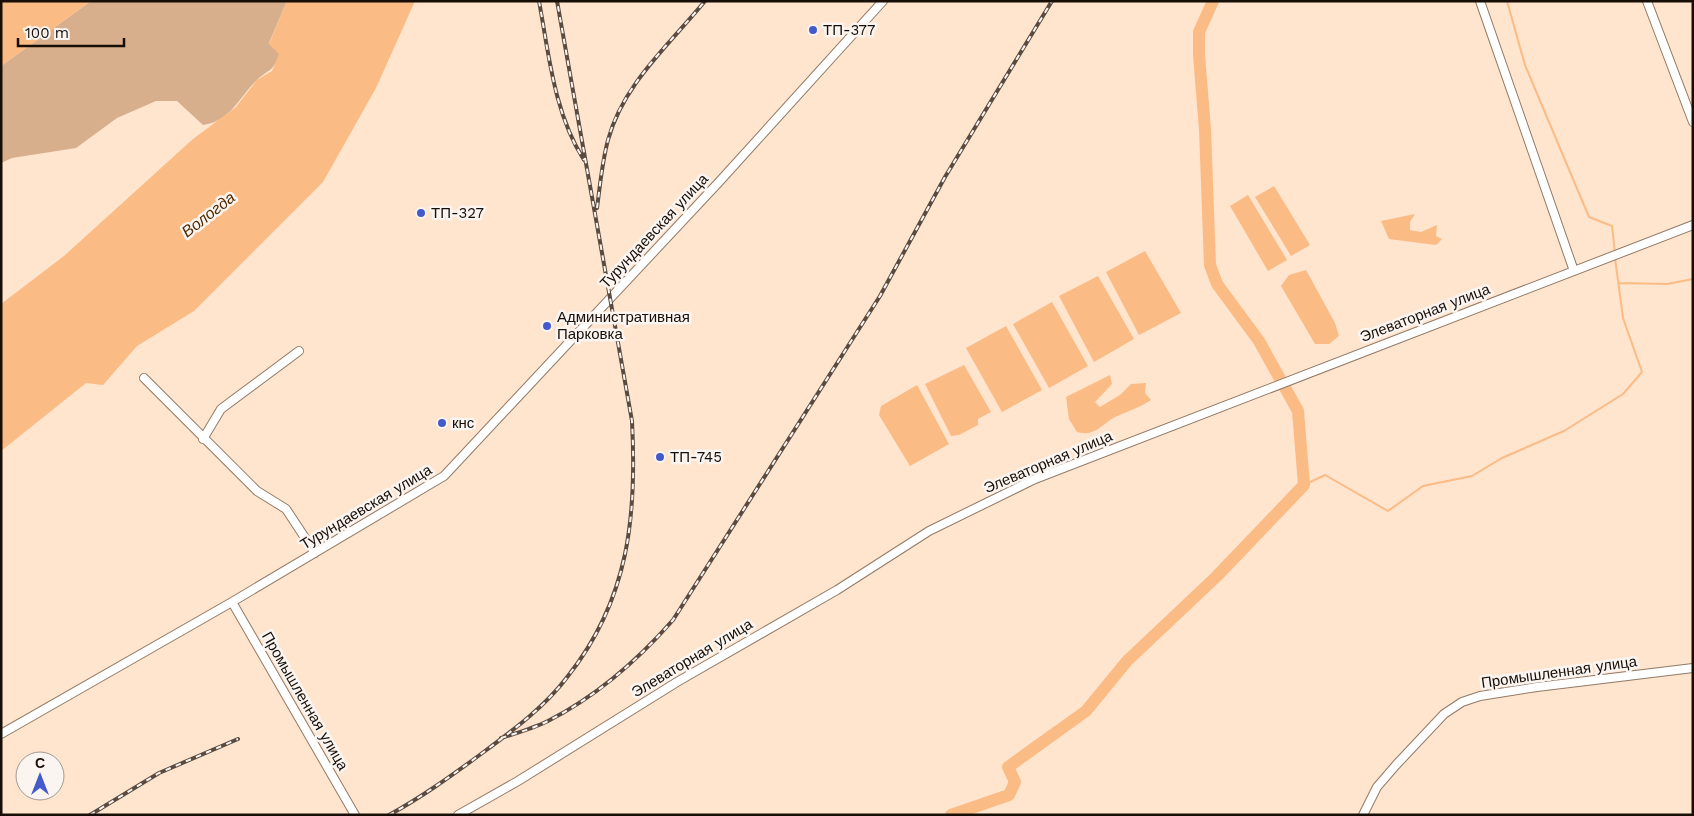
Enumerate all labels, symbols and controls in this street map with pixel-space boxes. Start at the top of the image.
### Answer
scale bar [18,15,124,47]
place label: ТП-377 [823,21,875,39]
text: 100 m [25,24,69,42]
marker: ТП-377 [807,24,819,36]
street label: Турундаевская улица [596,170,712,292]
water label: Вологда [178,188,239,241]
place label: ТП-327 [431,204,484,222]
marker: ТП-327 [415,207,427,219]
street label: Элеваторная улица [1358,280,1493,346]
place label: Административная Парковка [557,308,690,343]
marker: Административная Парковка [541,320,553,332]
place label: кнс [452,414,475,432]
marker: кнс [436,417,448,429]
street label: Элеваторная улица [981,427,1115,497]
place label: ТП-745 [670,448,722,466]
marker: ТП-745 [654,451,666,463]
street label: Турундаевская улица [297,460,436,553]
street label: Элеваторная улица [628,614,756,701]
street label: Промышленная улица [258,628,352,774]
street label: Промышленная улица [1480,652,1639,692]
north arrow [15,751,65,801]
text: С [35,755,45,771]

